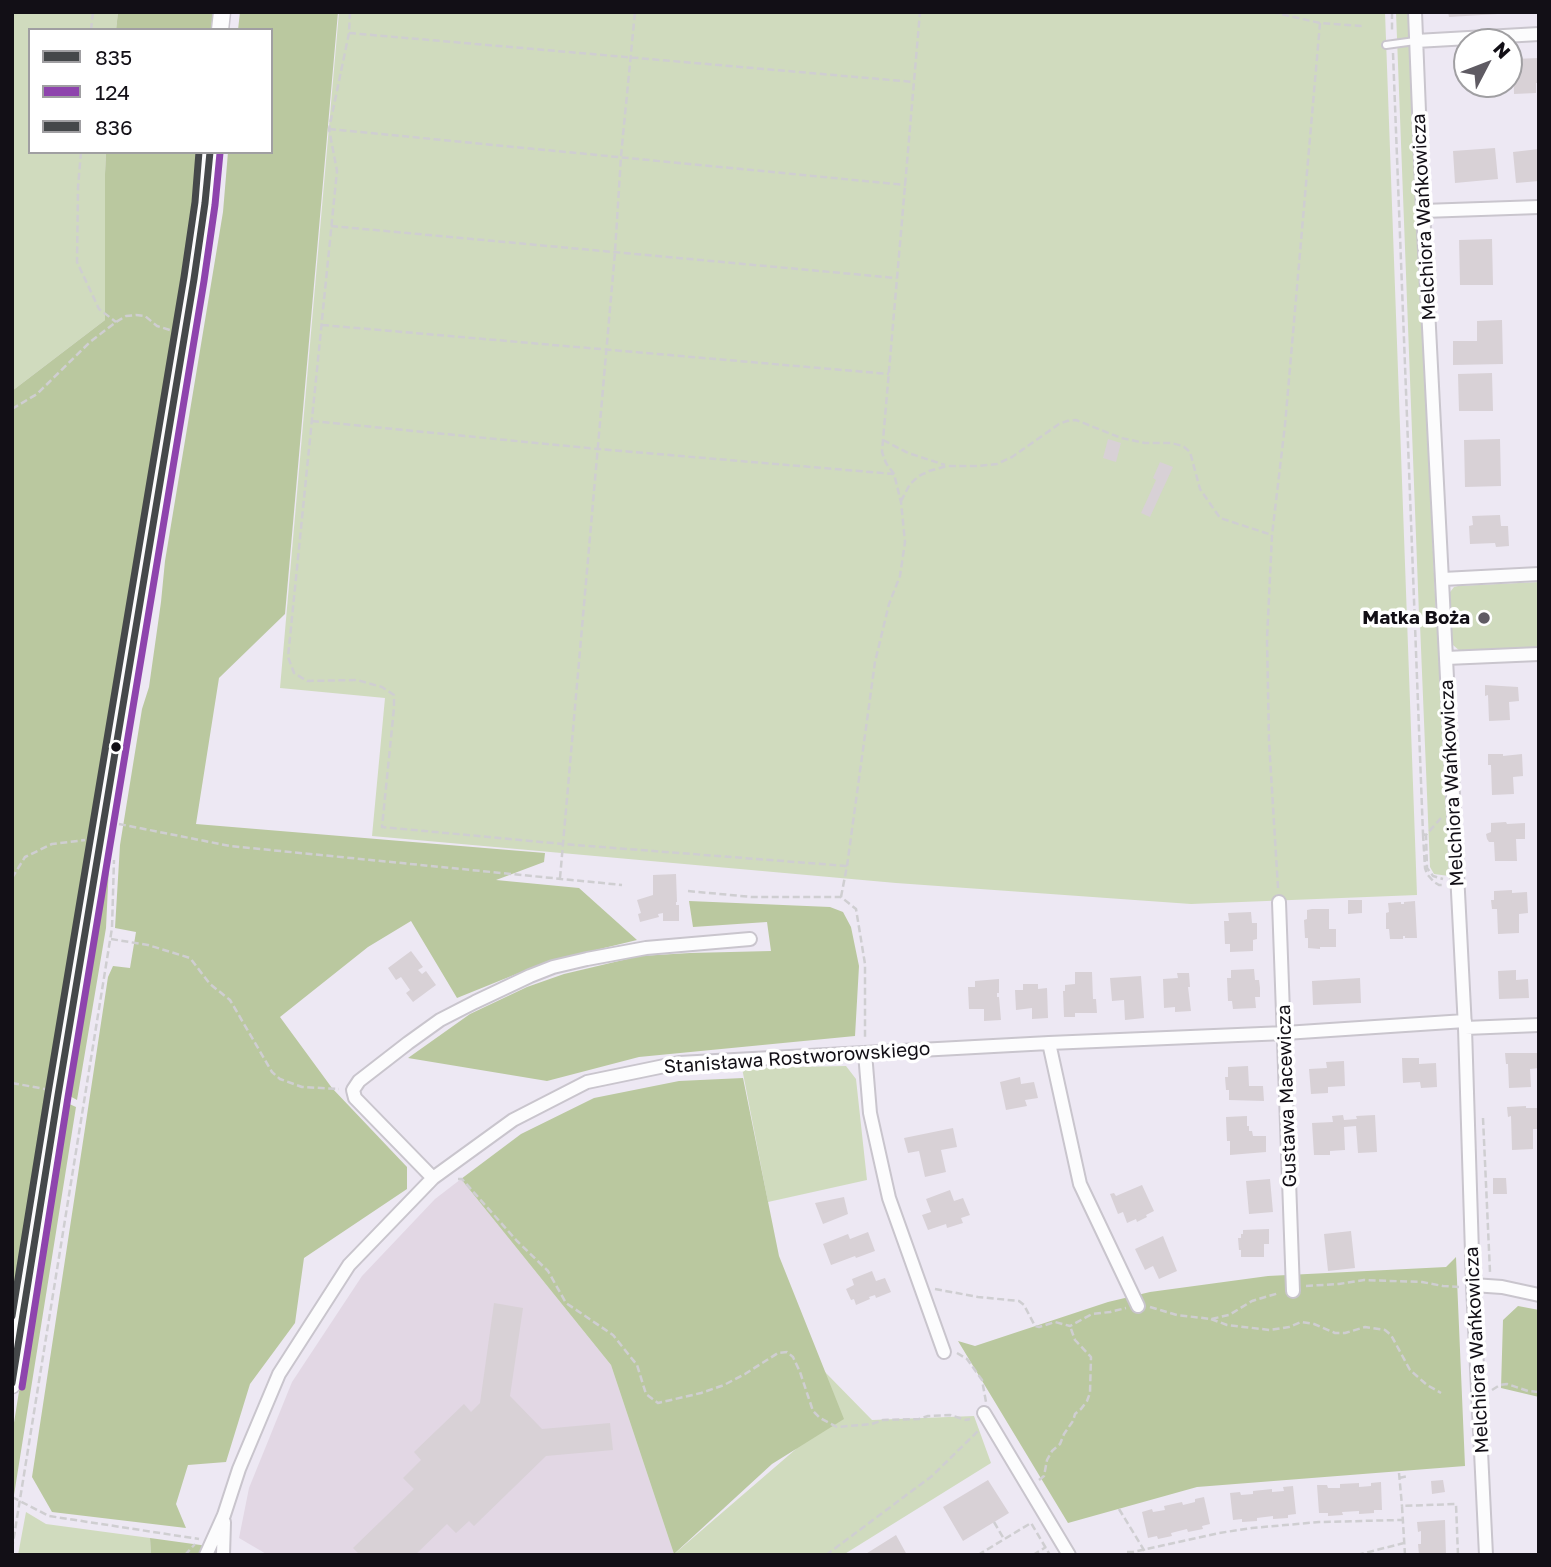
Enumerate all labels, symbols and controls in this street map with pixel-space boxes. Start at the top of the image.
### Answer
legend [28,28,273,154]
north arrow [1453,28,1523,98]
text: N [1489,37,1516,63]
text: 835 [95,44,132,70]
text: 124 [95,79,130,105]
street label: Melchiora Wańkowicza [1407,113,1441,321]
text: 836 [95,114,133,140]
place label: Matka Boża [1362,607,1470,629]
marker: Matka Boża [1476,610,1492,626]
street label: Melchiora Wańkowicza [1435,679,1469,887]
unlabelled marker [109,740,123,754]
street label: Gustawa Macewicza [1272,1004,1302,1188]
street label: Stanisława Rostworowskiego [663,1037,931,1079]
street label: Melchiora Wańkowicza [1460,1246,1494,1454]

